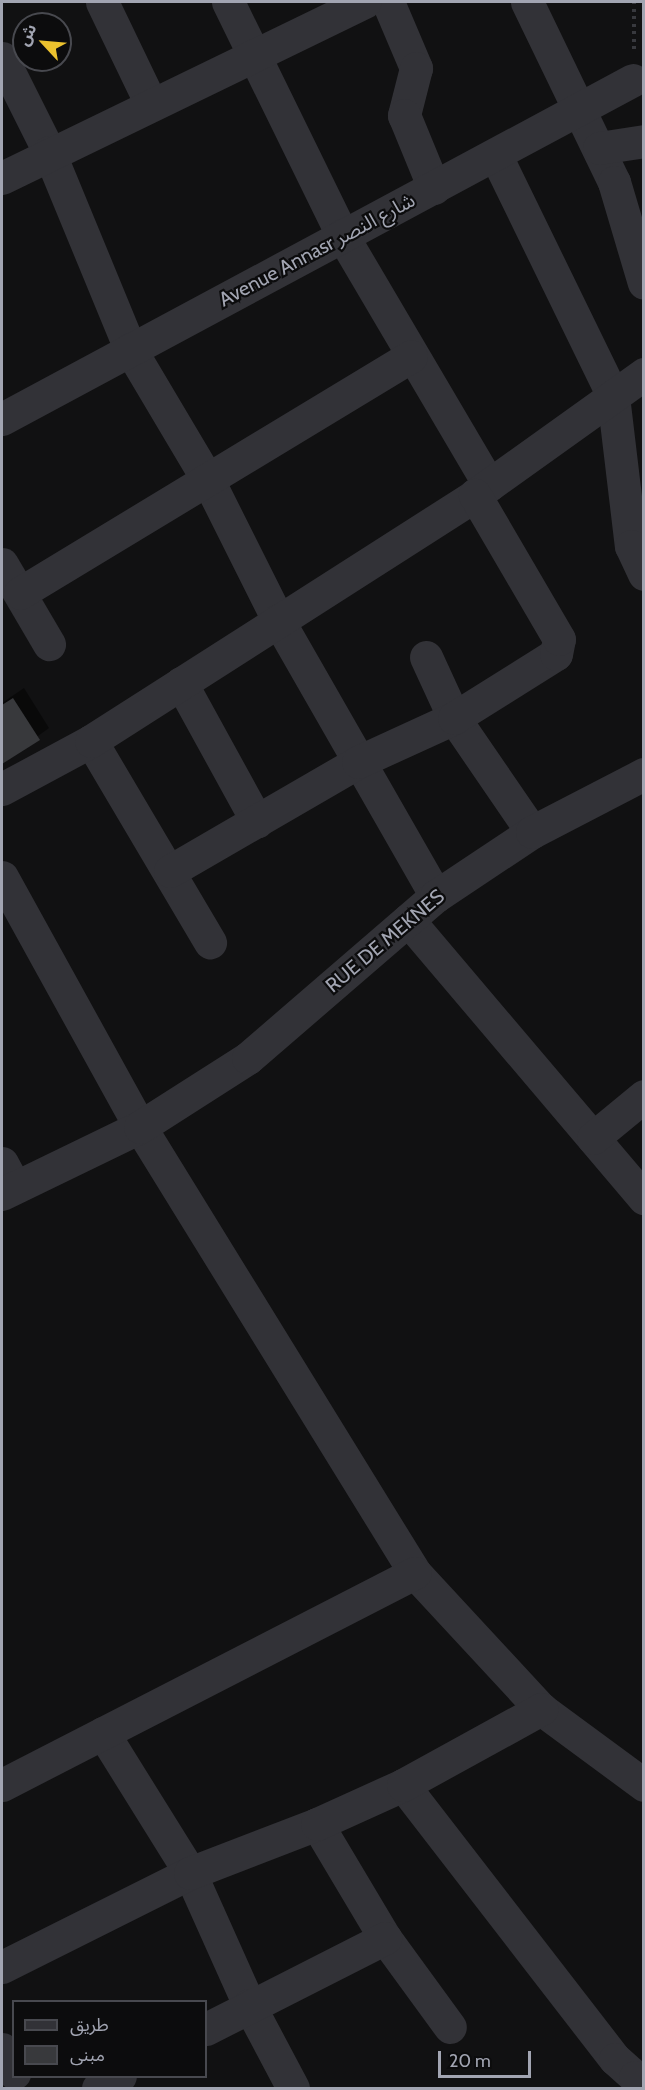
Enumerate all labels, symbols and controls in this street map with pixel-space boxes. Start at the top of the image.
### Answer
north arrow [12,12,72,72]
text: ش [14,21,41,49]
street label: Avenue Annasr شارع النصر [215,188,419,312]
street label: RUE DE MEKNES [321,884,449,998]
legend [12,2000,207,2078]
text: طريق [70,2014,109,2036]
scale bar [441,2039,534,2077]
text: مبنى [70,2044,105,2066]
text: 20 m [449,2050,491,2072]

